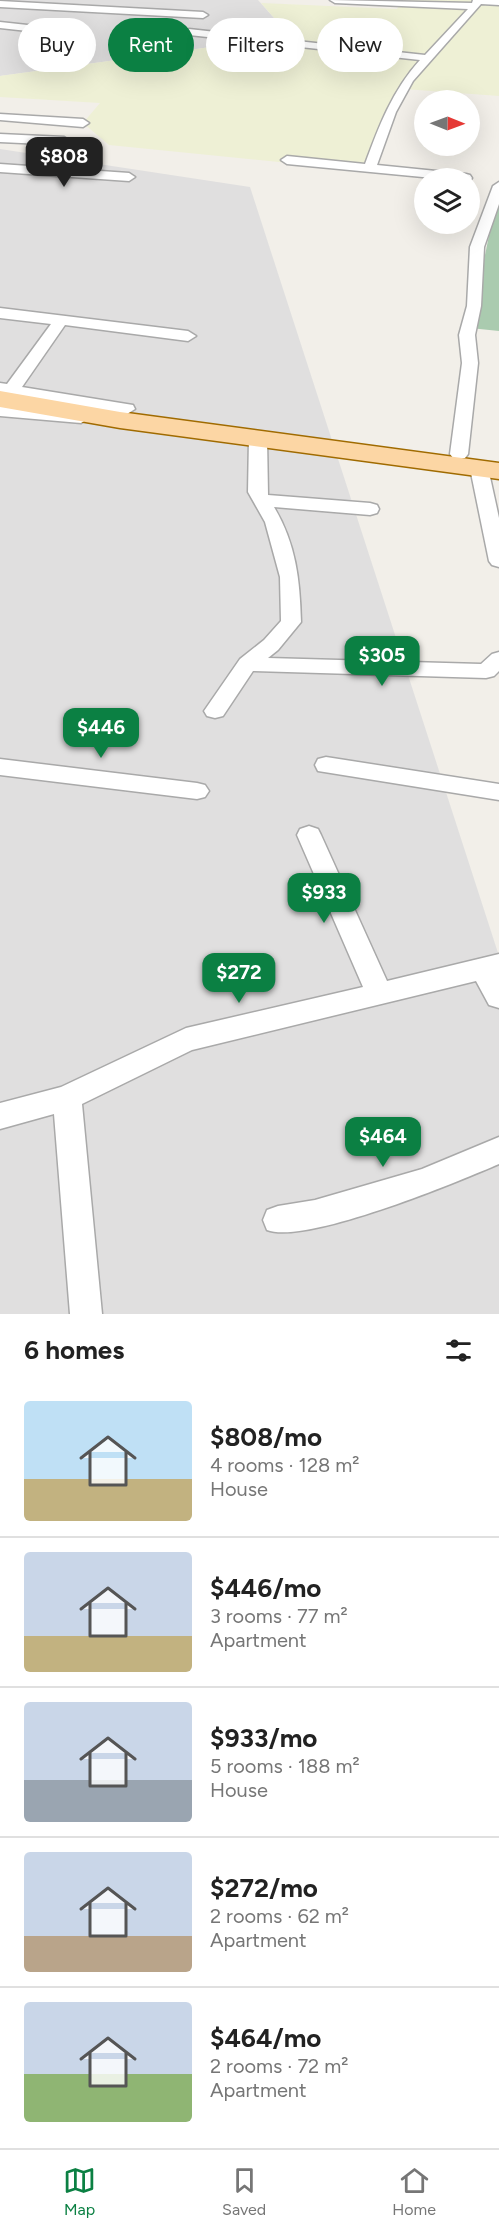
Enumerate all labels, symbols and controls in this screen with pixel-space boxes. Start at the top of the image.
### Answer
chip: Buy [18,18,96,72]
chip: Rent [108,18,194,72]
chip: Filters [206,18,305,72]
chip: New [317,18,403,72]
north arrow [414,90,480,156]
map controls [414,90,480,234]
pin: $808 [28,137,100,188]
text: $808 [40,144,88,168]
button: layers [414,168,480,234]
pin: $305 [346,636,418,687]
text: $305 [359,643,405,667]
pin: $446 [65,708,137,759]
text: $446 [77,715,125,739]
pin: $933 [288,873,360,924]
text: $933 [302,880,346,904]
pin: $272 [203,953,275,1004]
text: $272 [216,960,262,984]
pin: $464 [347,1117,419,1168]
text: $464 [359,1124,407,1148]
text: 6 homes [24,1334,124,1366]
icon: filters [442,1334,475,1367]
text: $808/mo [210,1421,322,1453]
icon: home [72,1425,144,1497]
text: 4 rooms · 128 m² [210,1453,360,1477]
text: House [210,1477,268,1501]
text: $446/mo [210,1572,321,1604]
icon: home [72,1576,144,1648]
text: 3 rooms · 77 m² [210,1604,348,1628]
text: Apartment [210,1628,307,1652]
text: $933/mo [210,1722,317,1754]
icon: home [72,1726,144,1798]
text: 5 rooms · 188 m² [210,1754,360,1778]
text: House [210,1778,268,1802]
text: $272/mo [210,1872,318,1904]
icon: home [72,1876,144,1948]
text: 2 rooms · 62 m² [210,1904,349,1928]
text: Apartment [210,1928,307,1952]
text: $464/mo [210,2022,321,2054]
icon: home [72,2026,144,2098]
text: 2 rooms · 72 m² [210,2054,348,2078]
text: Apartment [210,2078,307,2102]
tab: Map [63,2164,96,2219]
tab: Saved [222,2164,266,2219]
tab: Home [392,2164,436,2219]

